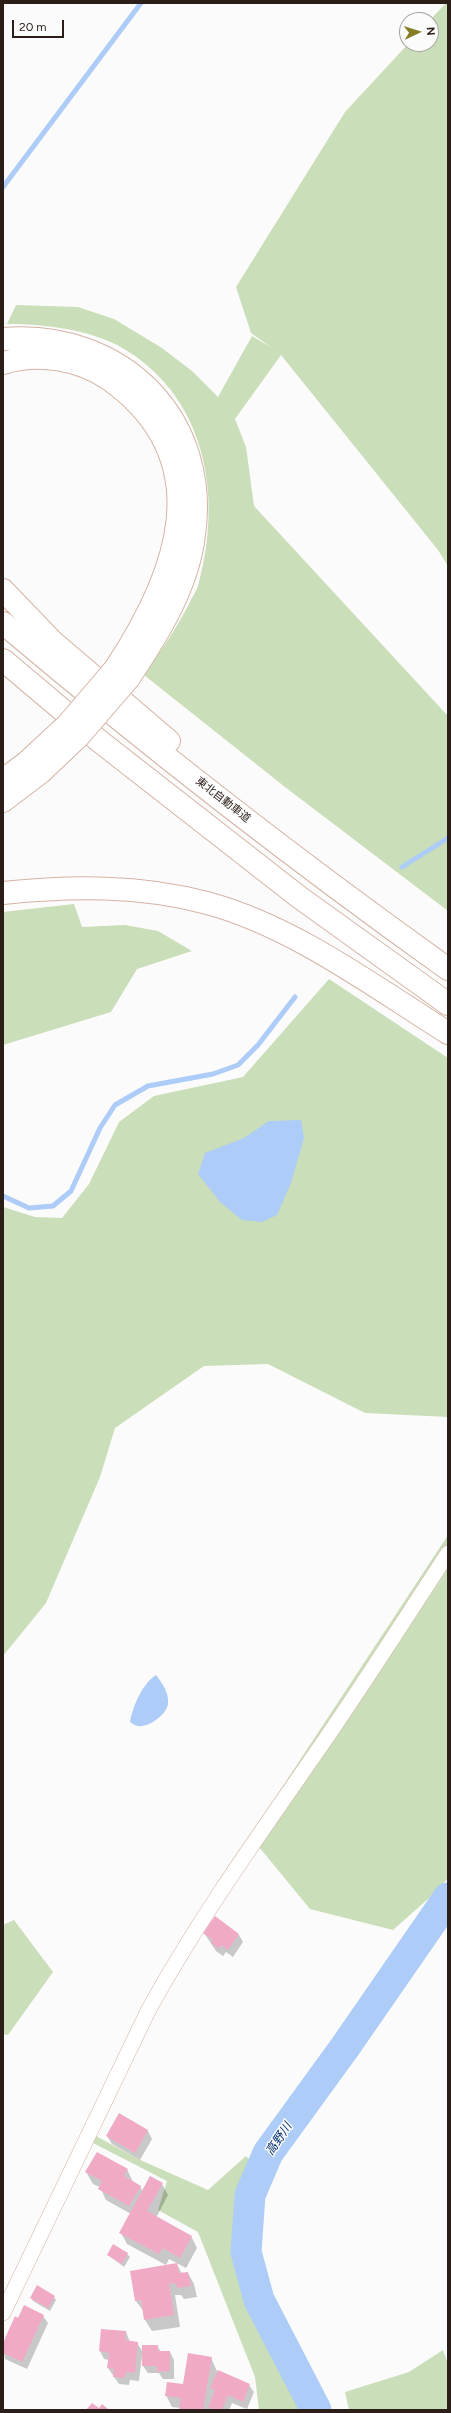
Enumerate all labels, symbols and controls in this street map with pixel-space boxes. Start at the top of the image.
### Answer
scale bar [14,12,66,38]
north arrow [399,12,439,52]
text: 20 m [19,20,47,34]
text: N [424,26,437,36]
street label: 東北自動車道 [193,774,253,826]
water label: 高野川 [263,2120,295,2158]

